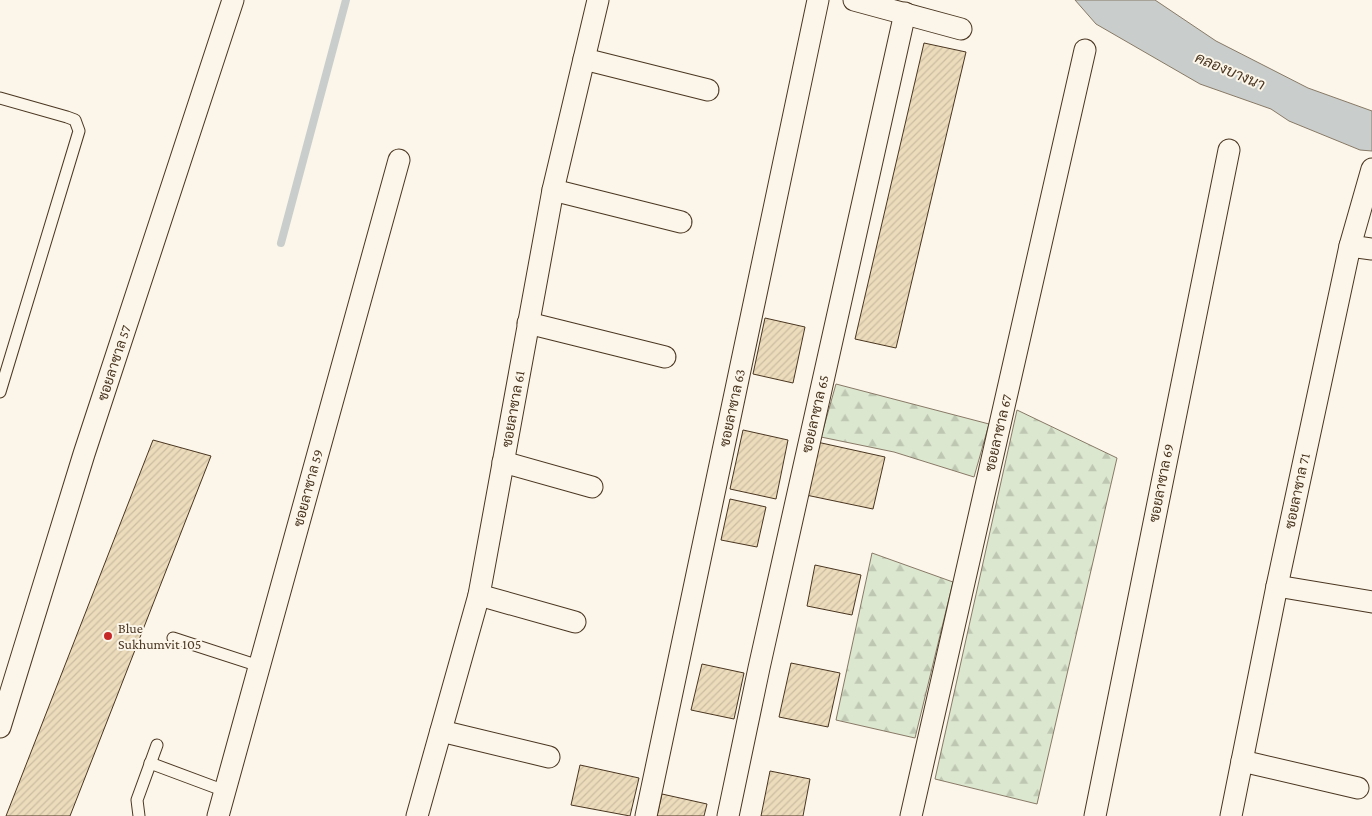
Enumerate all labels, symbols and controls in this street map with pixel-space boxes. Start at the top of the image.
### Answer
water label: คลองบางนา [1193,49,1267,93]
street label: ซอยลาซาล 57 [94,323,134,403]
street label: ซอยลาซาล 63 [716,368,748,448]
street label: ซอยลาซาล 61 [498,369,528,449]
street label: ซอยลาซาล 65 [798,373,832,455]
street label: ซอยลาซาล 67 [981,392,1015,473]
street label: ซอยลาซาล 69 [1146,442,1176,524]
street label: ซอยลาซาล 59 [290,448,326,528]
street label: ซอยลาซาล 71 [1281,451,1313,530]
place label: Blue Sukhumvit 105 [118,620,201,652]
marker: Blue Sukhumvit 105 [102,630,114,642]

